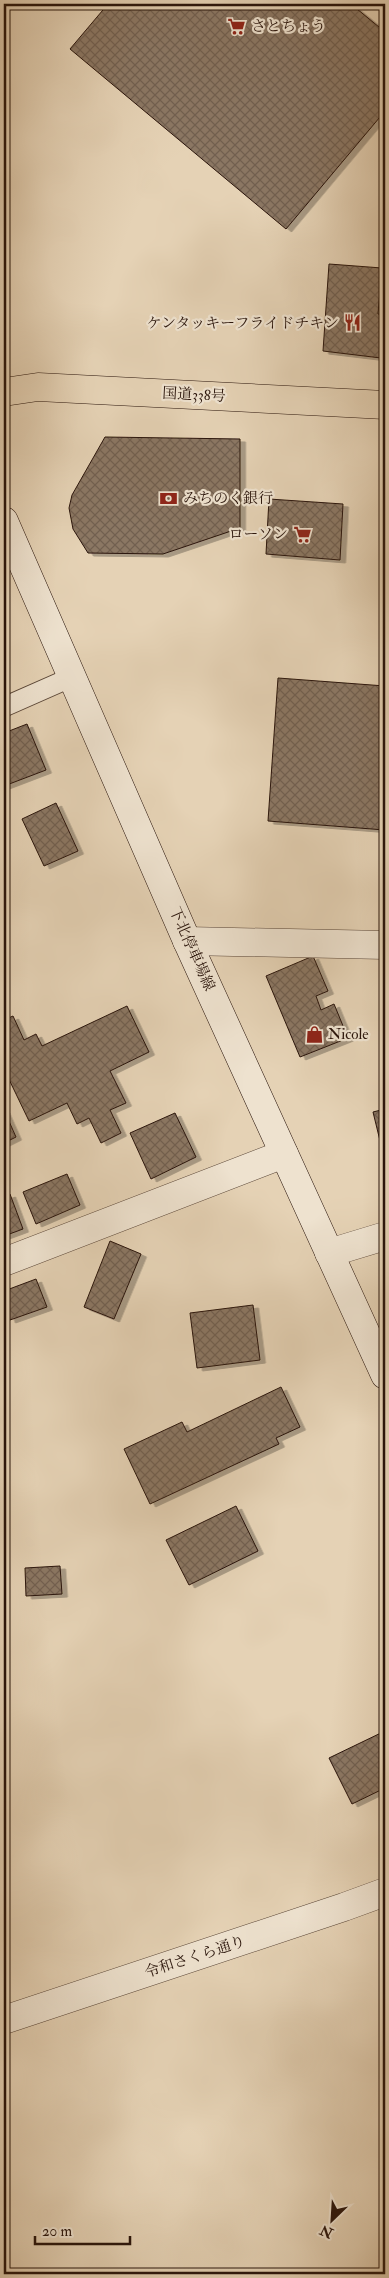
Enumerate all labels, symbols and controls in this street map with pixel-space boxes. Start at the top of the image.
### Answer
supermarket icon: さとちょう [227,16,247,36]
place label: さとちょう [251,17,326,36]
restaurant icon: ケンタッキーフライドチキン [343,313,363,333]
place label: ケンタッキーフライドチキン [147,314,339,333]
street label: 国道338号 [162,384,226,406]
bank icon: みちのく銀行 [159,488,179,508]
place label: みちのく銀行 [183,489,273,508]
supermarket icon: ローソン [292,524,312,544]
place label: ローソン [229,525,288,544]
street label: 下北停車場線 [165,904,219,994]
shop icon: Nicole [304,1024,324,1044]
place label: Nicole [328,1025,368,1044]
street label: 令和さくら通り [142,1932,248,1982]
north arrow [306,2196,356,2246]
scale bar [35,2213,130,2245]
text: N [317,2221,337,2242]
text: 20 m [42,2222,72,2241]

